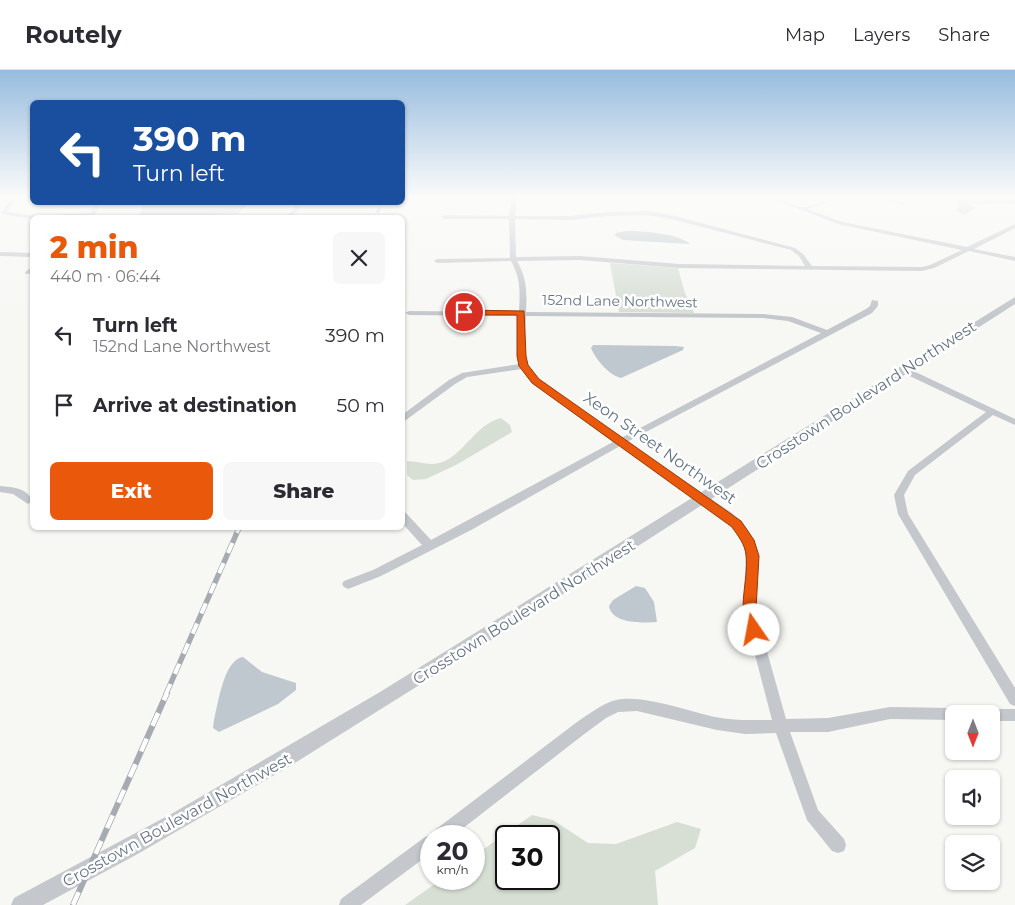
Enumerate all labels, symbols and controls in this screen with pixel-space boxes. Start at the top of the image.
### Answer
text: Routely [25,20,122,49]
text: Map [785,24,825,46]
text: Layers [853,24,910,46]
text: Share [938,24,990,46]
text: 390 m [133,117,246,160]
icon: left [50,120,115,185]
text: Turn left [133,160,225,187]
text: 2 min [50,229,138,266]
button: close [333,232,385,284]
text: 440 m · 06:44 [50,267,160,286]
pin [443,291,485,333]
street label: 152nd Lane Northwest [542,291,698,311]
icon: arrive [450,298,478,326]
text: Turn left [93,314,178,337]
street label: Crosstown Boulevard Northwest [752,316,980,473]
icon: left [50,321,78,349]
text: 390 m [325,324,385,347]
text: 152nd Lane Northwest [93,337,271,356]
street label: Xeon Street Northwest [580,388,740,508]
icon: arrive [50,391,78,419]
text: Arrive at destination [93,394,297,417]
text: 50 m [337,394,385,417]
button: Exit [50,462,213,520]
button: Share [223,462,385,520]
street label: Crosstown Boulevard Northwest [409,535,639,689]
position arrow [727,603,779,655]
north arrow [945,705,1000,760]
map controls [945,705,1000,890]
street label: Crosstown Boulevard Northwest [59,749,295,891]
button: sound [945,770,1000,825]
speed limit sign: 30 [495,825,560,890]
button: layers [945,835,1000,890]
text: 20 [437,836,468,866]
text: km/h [436,862,469,877]

